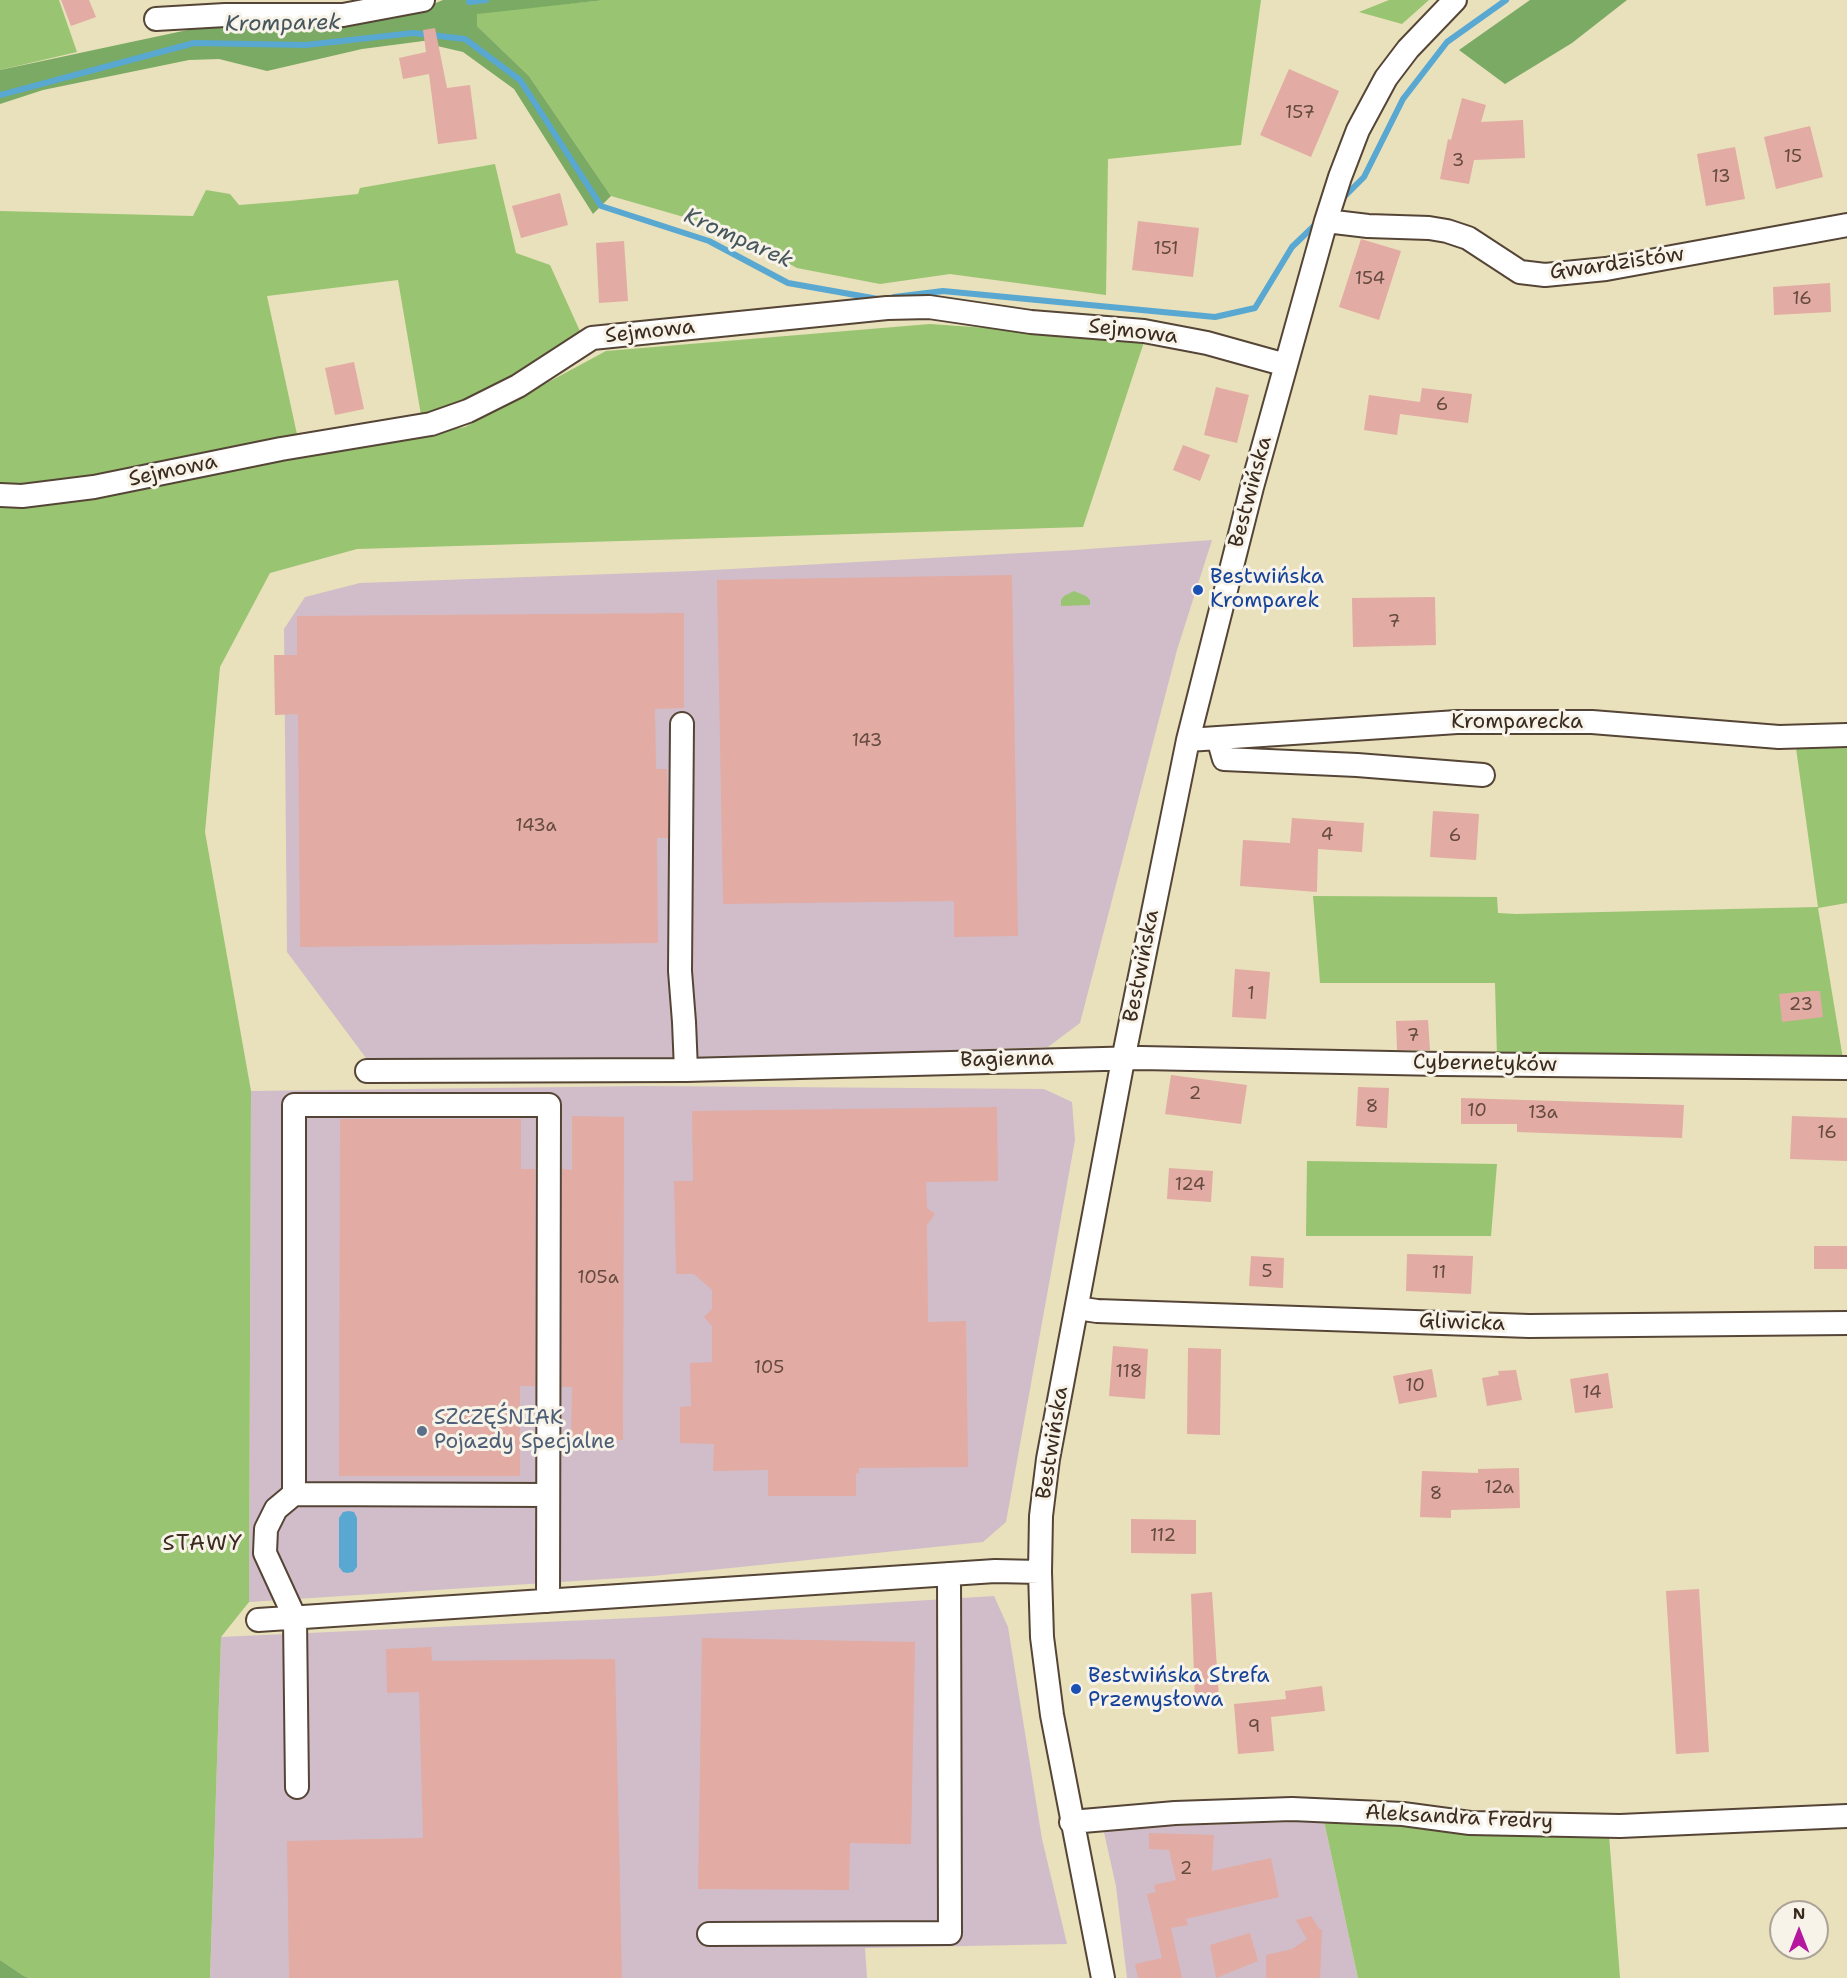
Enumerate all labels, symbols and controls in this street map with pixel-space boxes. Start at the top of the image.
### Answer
water label: Kromparek [225,10,341,38]
house number: 157 [1285,102,1315,124]
house number: 15 [1784,146,1802,168]
house number: 3 [1452,150,1464,172]
house number: 13 [1711,166,1731,188]
water label: Kromparek [680,203,796,275]
house number: 151 [1153,238,1179,260]
street label: Gwardzistów [1548,242,1686,286]
house number: 154 [1355,268,1385,290]
house number: 16 [1792,288,1812,310]
street label: Sejmowa [1087,314,1179,350]
street label: Sejmowa [604,315,696,349]
house number: 6 [1436,394,1448,416]
street label: Bestwińska [1224,434,1278,550]
street label: Sejmowa [126,449,220,493]
place label: Bestwińska Kromparek [1210,565,1324,615]
marker: Bestwińska Kromparek [1191,583,1205,597]
house number: 7 [1388,611,1400,633]
street label: Kromparecka [1451,710,1583,736]
house number: 143 [852,730,882,752]
house number: 143a [515,815,557,837]
house number: 4 [1321,824,1333,846]
house number: 6 [1449,825,1461,847]
street label: Bestwińska [1119,908,1165,1024]
house number: 1 [1247,983,1255,1005]
house number: 23 [1789,994,1813,1016]
house number: 7 [1407,1025,1419,1047]
street label: Bagienna [960,1047,1054,1073]
street label: Cybernetyków [1413,1050,1557,1078]
house number: 2 [1189,1083,1201,1105]
house number: 8 [1366,1096,1378,1118]
house number: 10 [1467,1100,1487,1122]
house number: 13a [1528,1102,1558,1124]
house number: 16 [1817,1122,1837,1144]
house number: 124 [1175,1174,1205,1196]
house number: 5 [1261,1261,1273,1283]
house number: 11 [1432,1262,1446,1284]
house number: 105a [577,1267,619,1289]
street label: Gliwicka [1418,1309,1506,1337]
house number: 105 [754,1357,784,1379]
house number: 118 [1116,1361,1142,1383]
house number: 10 [1405,1375,1425,1397]
house number: 14 [1582,1382,1602,1404]
street label: Bestwińska [1032,1385,1074,1501]
place label: SZCZĘŚNIAK Pojazdy Specjalne [434,1406,615,1456]
marker: SZCZĘŚNIAK Pojazdy Specjalne [415,1424,429,1438]
house number: 12a [1484,1477,1514,1499]
house number: 8 [1430,1483,1442,1505]
house number: 112 [1150,1525,1176,1547]
district label: STAWY [162,1531,244,1557]
place label: Bestwińska Strefa Przemysłowa [1088,1664,1270,1714]
marker: Bestwińska Strefa Przemysłowa [1069,1682,1083,1696]
house number: 9 [1248,1716,1260,1738]
street label: Aleksandra Fredry [1364,1800,1554,1836]
house number: 2 [1180,1858,1192,1880]
north arrow [1769,1900,1829,1960]
text: N [1793,1903,1805,1924]

